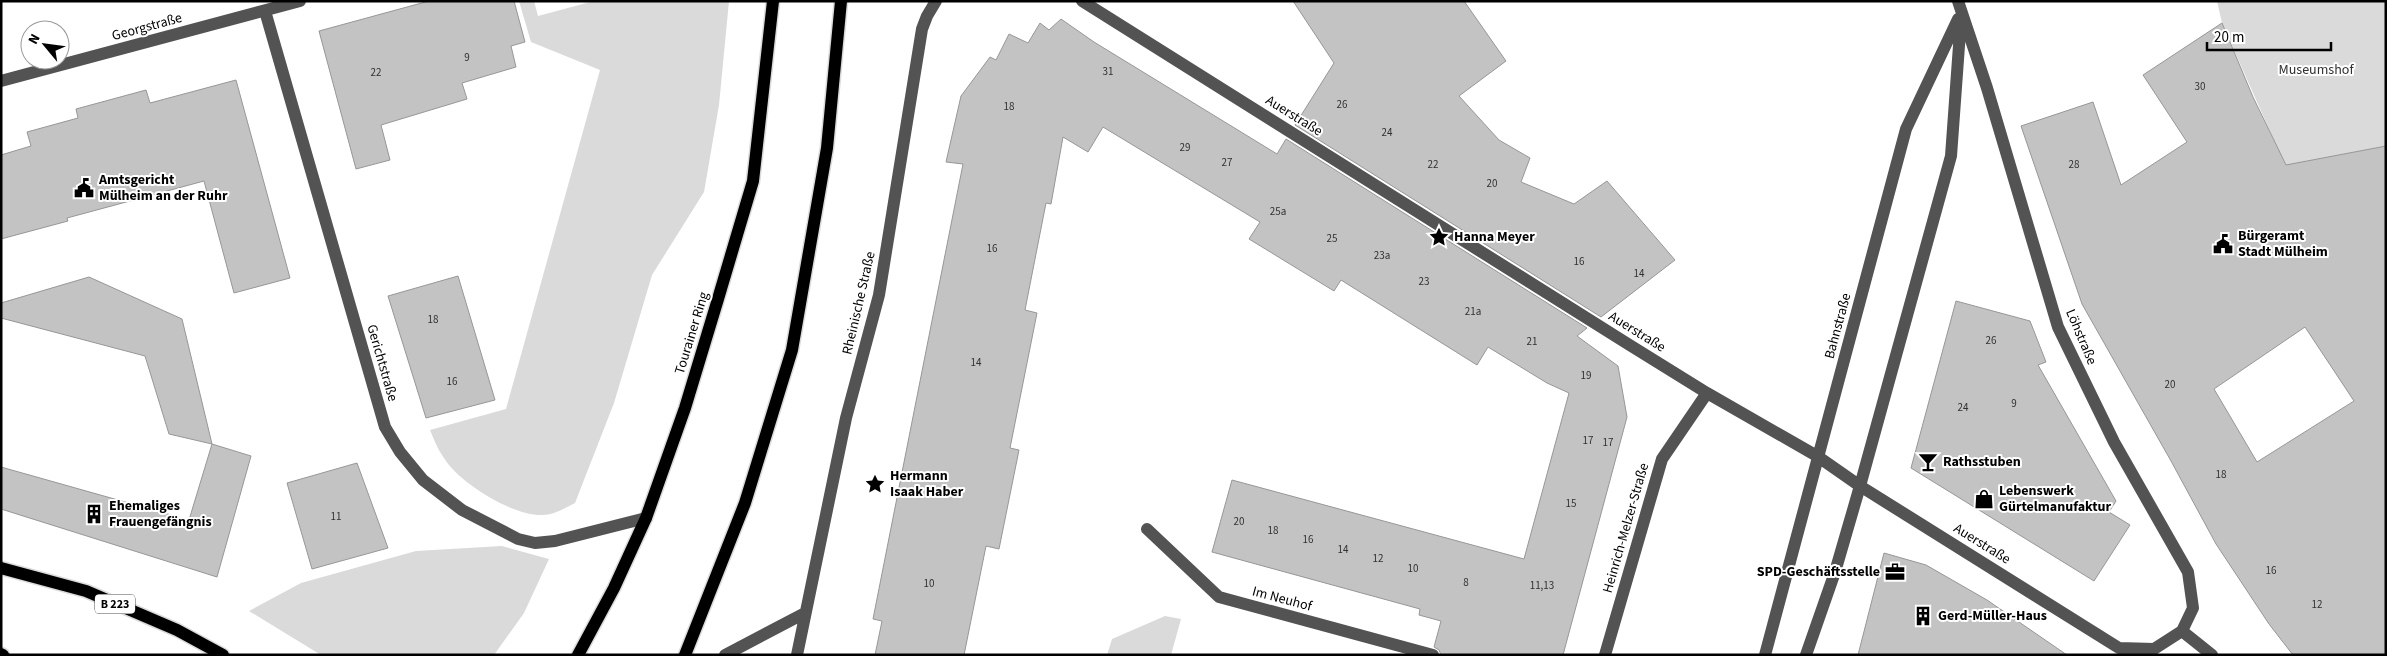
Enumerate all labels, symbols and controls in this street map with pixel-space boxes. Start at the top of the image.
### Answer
street label: Georgstraße [110,8,184,46]
north arrow [20,20,70,70]
scale bar [2207,20,2331,52]
text: 20 m [2214,27,2244,48]
text: N [24,30,46,48]
house number: 9 [464,50,470,65]
park label: Museumshof [2279,60,2354,80]
house number: 31 [1103,64,1113,79]
house number: 22 [371,65,381,80]
house number: 30 [2195,79,2205,94]
street label: Auerstraße [1262,91,1326,141]
house number: 26 [1337,97,1348,112]
house number: 18 [1004,99,1015,114]
house number: 24 [1382,125,1393,140]
house number: 29 [1180,140,1190,155]
house number: 27 [1222,155,1232,170]
house number: 22 [1428,157,1438,172]
house number: 28 [2069,157,2080,172]
place label: Amtsgericht Mülheim an der Ruhr [98,170,228,206]
house number: 20 [1487,176,1497,191]
public building icon: Amtsgericht Mülheim an der Ruhr [73,177,95,199]
house number: 25a [1270,204,1286,219]
place icon: Hanna Meyer [1428,226,1450,248]
place label: Bürgeramt Stadt Mülheim [2238,226,2328,262]
place label: Hanna Meyer [1454,227,1535,247]
house number: 25 [1327,231,1337,246]
public building icon: Bürgeramt Stadt Mülheim [2212,233,2234,255]
house number: 16 [987,241,998,256]
house number: 23a [1374,248,1390,263]
street label: Rheinische Straße [837,249,881,356]
house number: 16 [1574,254,1585,269]
house number: 14 [1634,266,1645,281]
house number: 23 [1419,274,1429,289]
street label: Tourainer Ring [670,289,714,377]
street label: Bahnstraße [1820,291,1856,361]
house number: 21a [1465,304,1481,319]
street label: Löhstraße [2060,306,2102,368]
street label: Auerstraße [1605,307,1669,357]
house number: 18 [428,312,439,327]
street label: Gerichtstraße [361,322,403,404]
house number: 26 [1986,333,1997,348]
house number: 21 [1527,334,1537,349]
house number: 14 [971,355,982,370]
house number: 19 [1581,368,1591,383]
house number: 16 [447,374,458,389]
house number: 20 [2165,377,2175,392]
house number: 9 [2011,396,2017,411]
house number: 24 [1958,400,1969,415]
house number: 17 [1583,433,1593,448]
house number: 17 [1603,435,1613,450]
bar icon: Rathsstuben [1917,451,1939,473]
place label: Rathsstuben [1943,452,2021,472]
street label: Heinrich-Melzer-Straße [1598,461,1654,595]
place label: Hermann Isaak Haber [890,466,964,502]
house number: 18 [2216,467,2227,482]
place icon: Hermann Isaak Haber [864,473,886,495]
place label: Lebenswerk Gürtelmanufaktur [1999,481,2112,517]
shop icon: Lebenswerk Gürtelmanufaktur [1973,488,1995,510]
place label: Ehemaliges Frauengefängnis [109,496,212,532]
house number: 15 [1566,496,1576,511]
building icon: Ehemaliges Frauengefängnis [83,503,105,525]
house number: 11 [331,509,341,524]
house number: 20 [1234,514,1244,529]
street label: Auerstraße [1950,519,2014,569]
house number: 18 [1268,523,1279,538]
house number: 16 [1303,532,1314,547]
house number: 14 [1338,542,1349,557]
house number: 12 [1373,551,1383,566]
house number: 10 [1408,561,1418,576]
office icon: SPD-Geschäftsstelle [1884,561,1906,583]
place label: SPD-Geschäftsstelle [1757,562,1880,582]
house number: 16 [2266,563,2277,578]
house number: 8 [1463,575,1469,590]
house number: 10 [924,576,934,591]
house number: 11,13 [1530,578,1554,593]
street label: Im Neuhof [1250,581,1315,617]
road number: B 223 [95,594,135,614]
house number: 12 [2312,597,2322,612]
building icon: Gerd-Müller-Haus [1912,605,1934,627]
place label: Gerd-Müller-Haus [1938,606,2047,626]

